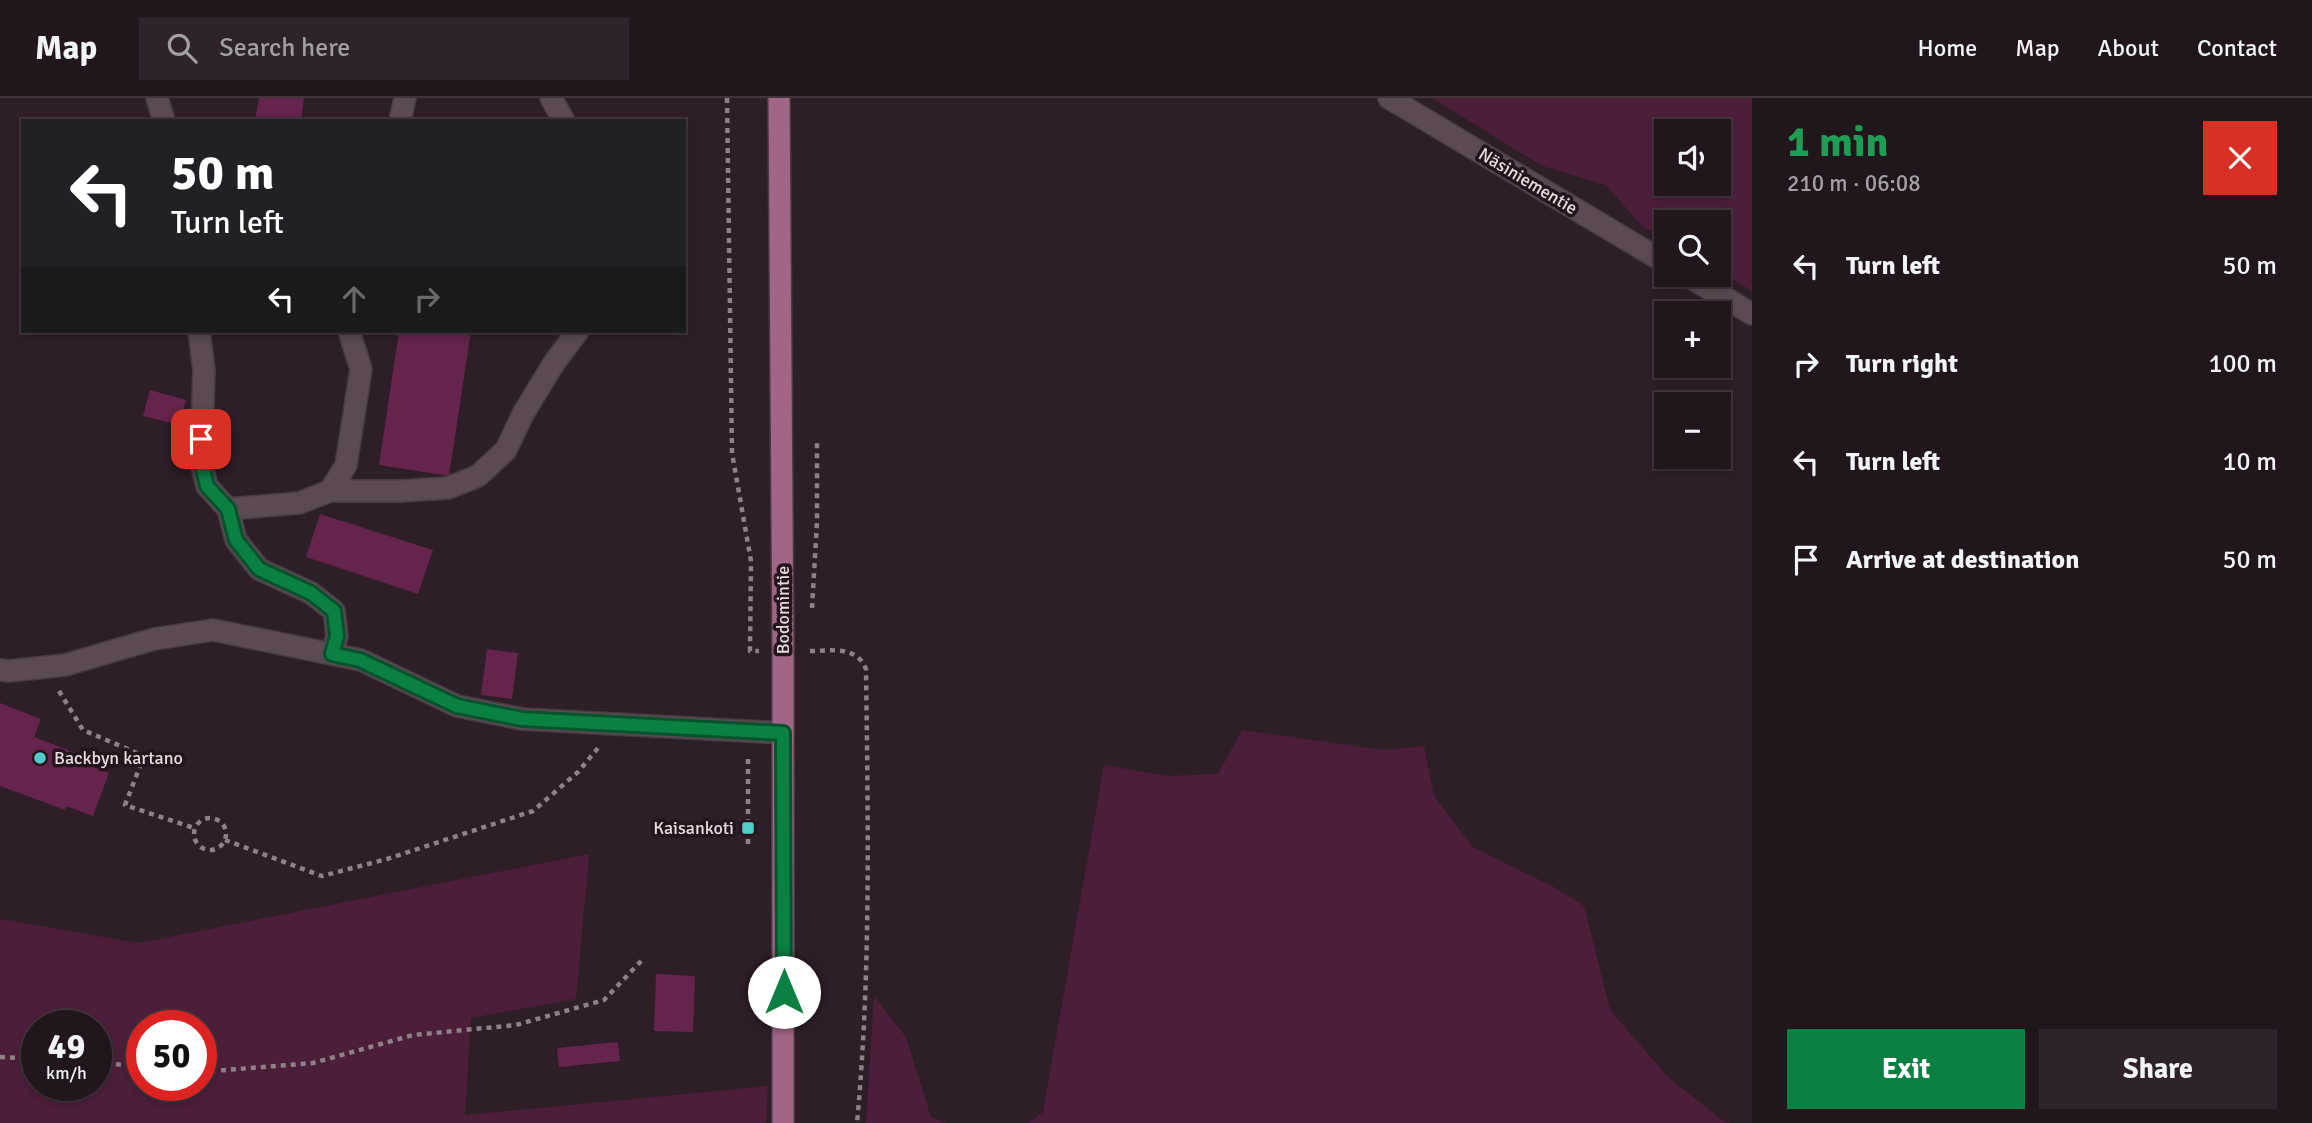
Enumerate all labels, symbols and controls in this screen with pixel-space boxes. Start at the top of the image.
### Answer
search box [139,17,629,80]
text: Map [35,28,97,69]
icon: search [163,29,201,67]
text: Search here [219,32,350,64]
text: Home [1917,33,1977,63]
text: Map [2015,33,2060,63]
text: About [2098,33,2159,63]
text: Contact [2197,33,2277,63]
text: 1 min [1787,117,1888,168]
map controls [1654,119,1731,469]
button: sound [1654,119,1731,196]
button: close [2203,121,2277,195]
text: 50 m [171,143,274,203]
street label: Näsiniementie [1475,143,1581,219]
icon: left [56,147,147,238]
text: 210 m · 06:08 [1787,169,1921,198]
text: Turn left [171,203,284,242]
button: search [1654,210,1731,287]
icon: left [1787,247,1825,285]
text: Turn left [1846,250,1940,282]
text: 50 m [2222,250,2277,282]
icon: left [262,280,300,318]
icon: ahead [335,280,373,318]
icon: right [408,280,446,318]
button: + [1654,301,1731,378]
icon: right [1787,345,1825,383]
text: Turn right [1846,348,1958,380]
text: 100 m [2208,348,2277,380]
button: − [1654,392,1731,469]
pin [171,409,231,469]
icon: arrive [182,420,220,458]
icon: left [1787,443,1825,481]
text: Turn left [1846,446,1940,478]
text: 10 m [2222,446,2277,478]
icon: arrive [1787,541,1825,579]
text: Arrive at destination [1846,544,2079,576]
text: 50 m [2222,544,2277,576]
street label: Bodomintie [772,566,794,654]
place label: Backbyn kartano [54,747,183,769]
marker: Backbyn kartano [32,750,48,766]
place label: Kaisankoti [653,817,734,839]
marker: Kaisankoti [740,820,756,836]
position arrow [747,955,821,1029]
speed limit sign: 50 [126,1010,217,1101]
text: 49 [48,1025,85,1068]
button: Exit [1787,1029,2025,1109]
button: Share [2039,1029,2277,1109]
text: km/h [46,1062,87,1084]

